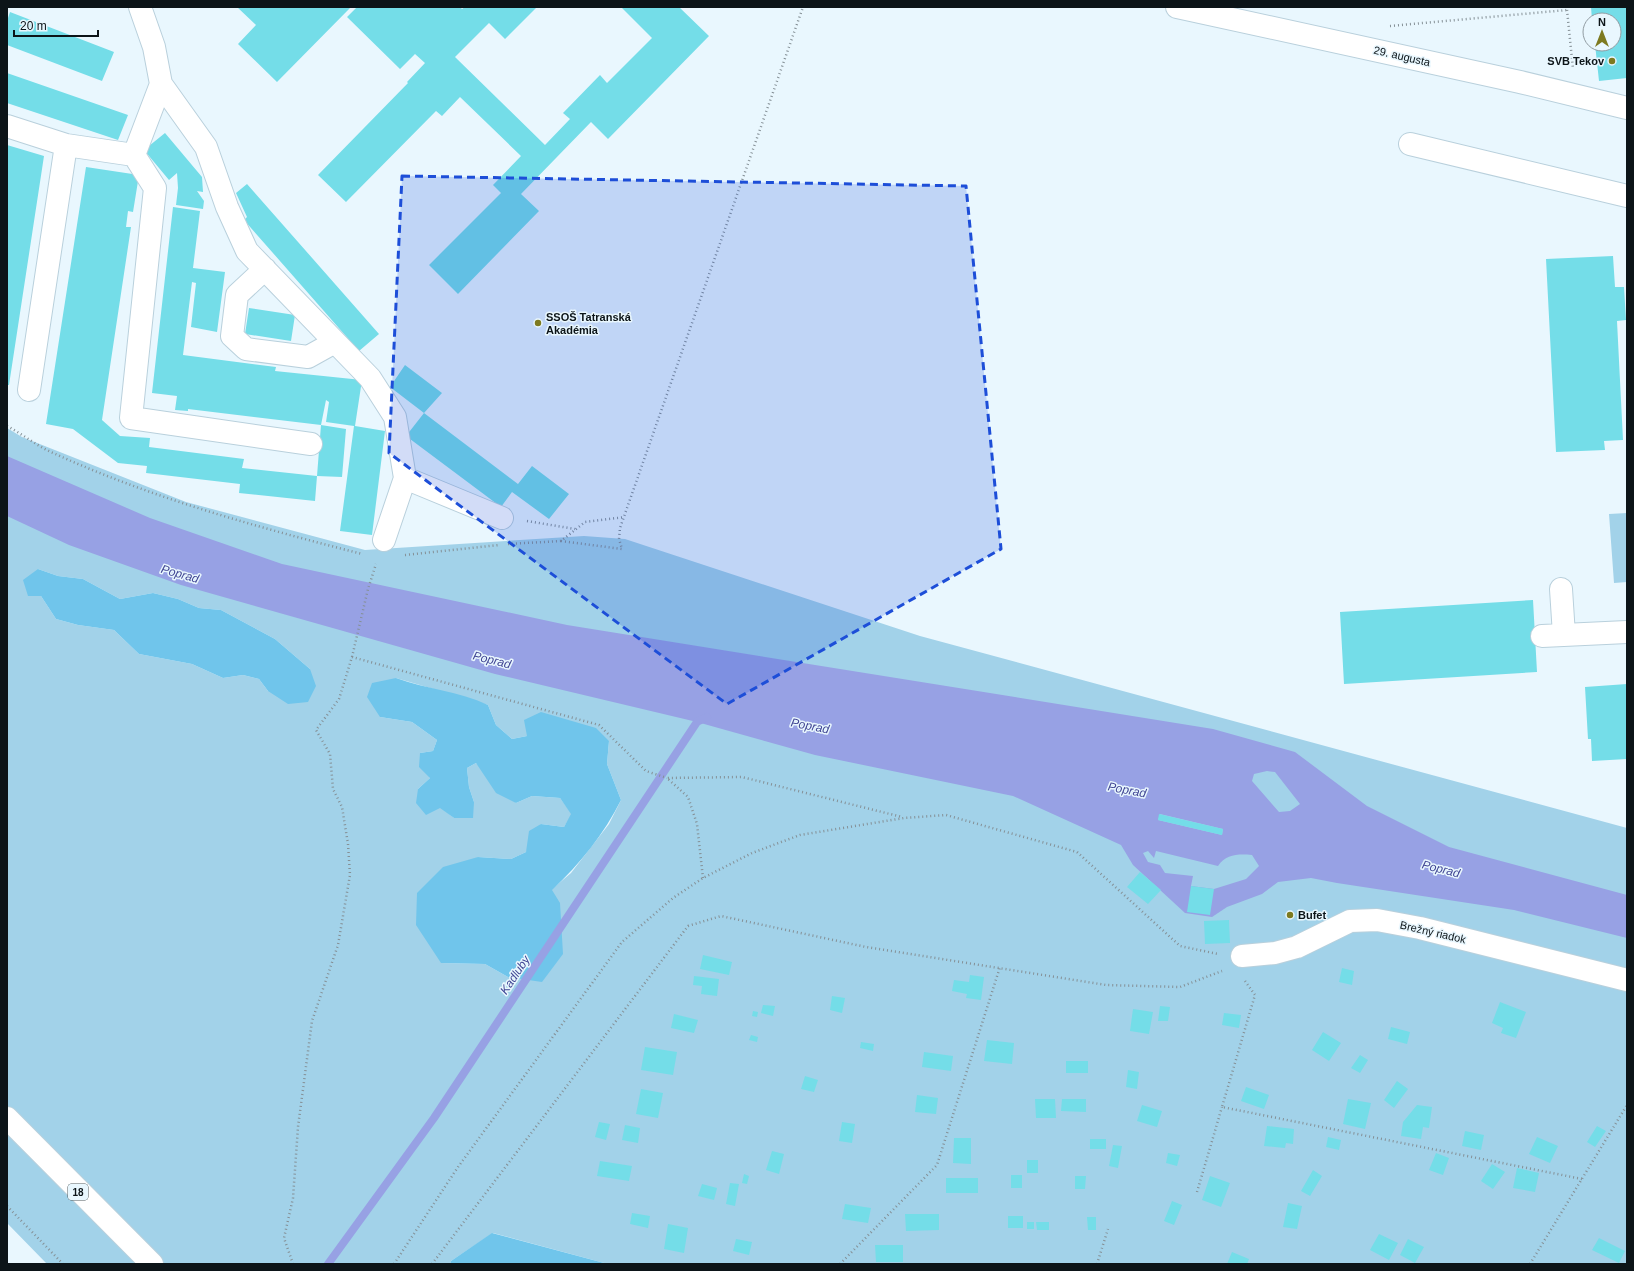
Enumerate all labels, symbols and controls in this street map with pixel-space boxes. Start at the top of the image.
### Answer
scale bar [14,12,98,38]
north arrow [1582,12,1622,52]
text: N [1598,16,1606,28]
text: 20 m [20,19,47,33]
street label: 29. augusta [1373,44,1432,69]
place label: SVB Tekov [1547,55,1605,67]
marker: SVB Tekov [1607,56,1617,66]
place label: SSOŠ Tatranská Akadémia [546,311,632,336]
marker: SSOŠ Tatranská Akadémia [533,318,543,328]
water label: Poprad [159,562,201,586]
water label: Poprad [472,649,513,672]
water label: Poprad [790,715,831,737]
water label: Poprad [1107,779,1148,801]
water label: Poprad [1421,858,1462,881]
place label: Bufet [1298,909,1326,921]
marker: Bufet [1285,910,1295,920]
street label: Brežný riadok [1399,919,1468,946]
water label: Kadluby [497,952,533,997]
road number: 18 [68,1184,88,1200]

